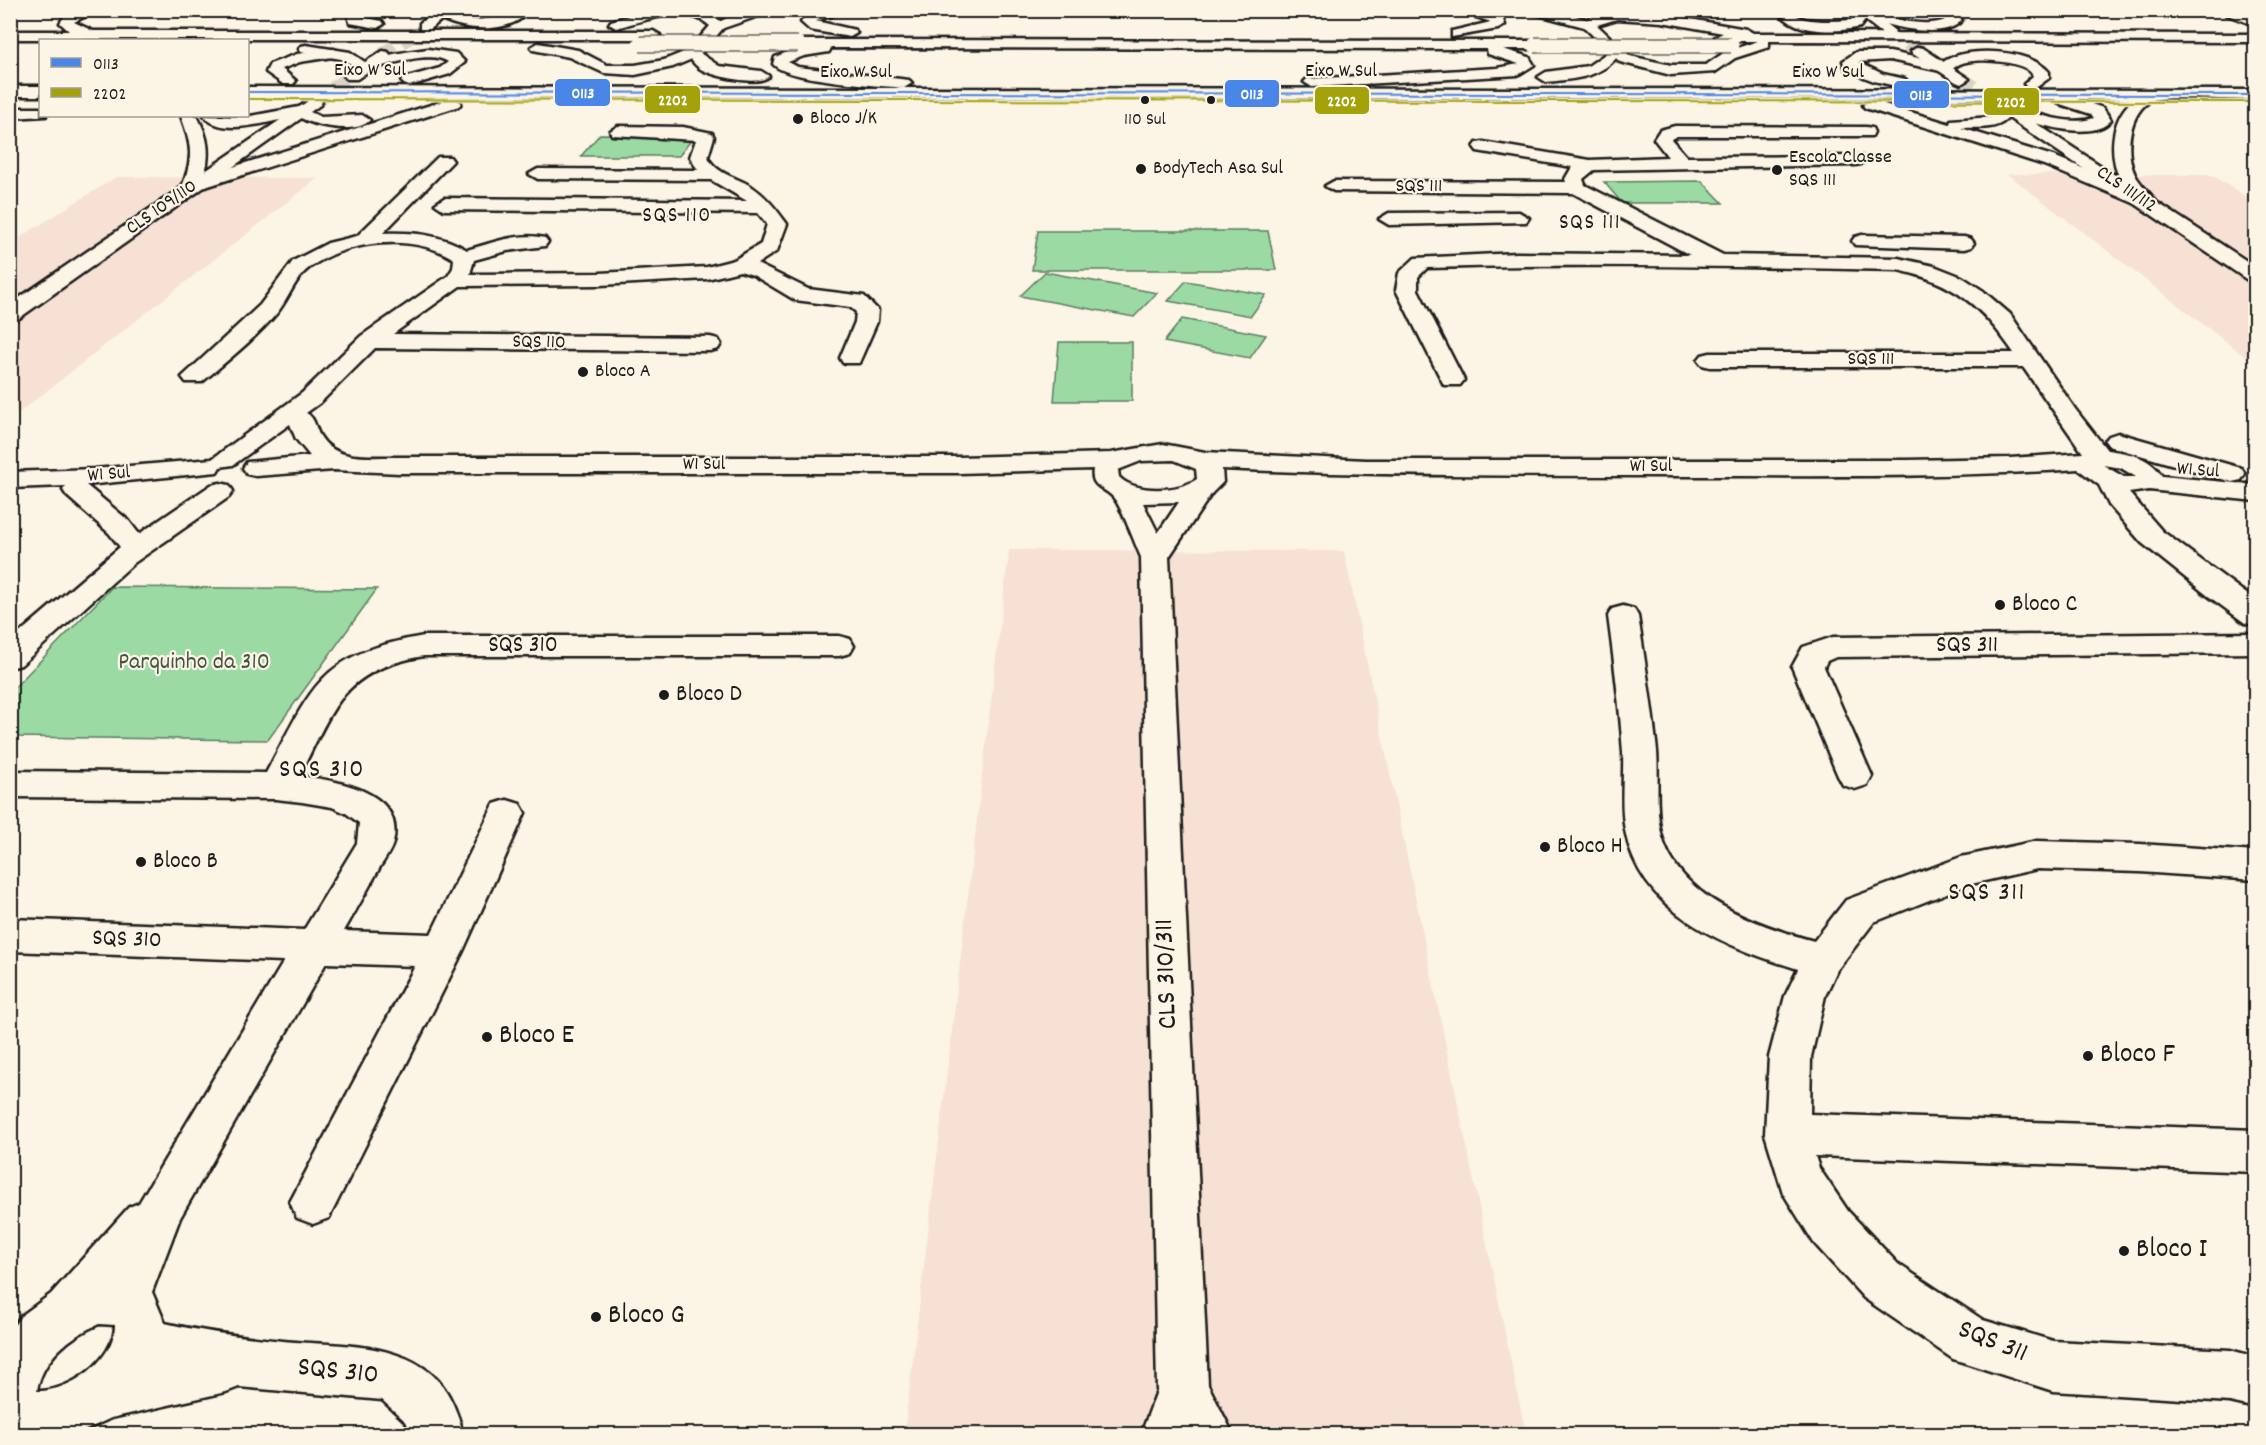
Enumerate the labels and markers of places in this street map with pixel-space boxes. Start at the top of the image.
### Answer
marker: 110 Sul [1139,94,1151,106]
unlabelled marker [1205,94,1217,106]
place label: Bloco J/K [810,105,877,133]
place label: 110 Sul [1124,108,1167,133]
marker: Bloco J/K [791,112,805,126]
place label: Escola Classe SQS 111 [1789,144,1892,195]
place label: BodyTech Asa Sul [1153,155,1283,183]
marker: BodyTech Asa Sul [1134,162,1148,176]
marker: Escola Classe SQS 111 [1770,163,1784,177]
place label: Bloco A [595,358,651,386]
marker: Bloco A [576,365,590,379]
place label: Bloco C [2012,588,2078,622]
marker: Bloco C [1993,598,2007,612]
place label: Bloco D [676,678,742,712]
marker: Bloco D [657,688,671,702]
place label: Bloco H [1557,830,1623,864]
marker: Bloco H [1538,840,1552,854]
place label: Bloco B [153,845,218,879]
marker: Bloco B [134,855,148,869]
place label: Bloco E [499,1017,575,1057]
marker: Bloco E [480,1030,494,1044]
place label: Bloco F [2100,1036,2176,1076]
marker: Bloco F [2081,1049,2095,1063]
place label: Bloco I [2136,1231,2208,1271]
marker: Bloco I [2117,1244,2131,1258]
place label: Bloco G [608,1297,685,1337]
marker: Bloco G [589,1310,603,1324]

